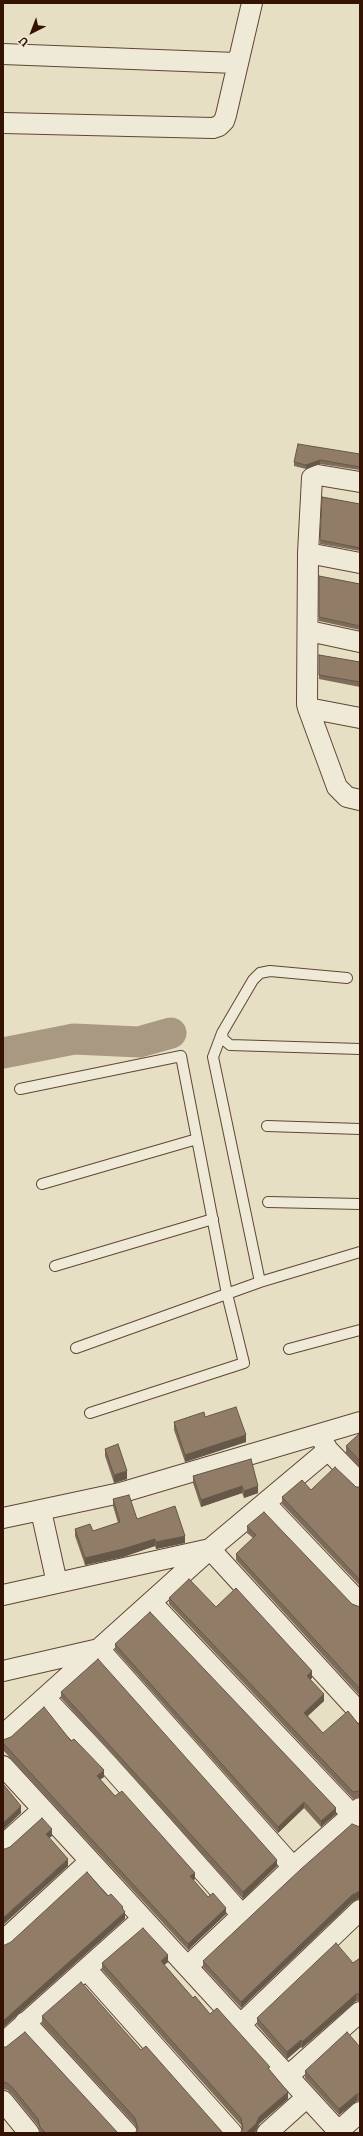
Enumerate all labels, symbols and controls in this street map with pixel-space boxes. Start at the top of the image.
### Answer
north arrow [12,12,52,52]
text: U [16,33,32,49]

